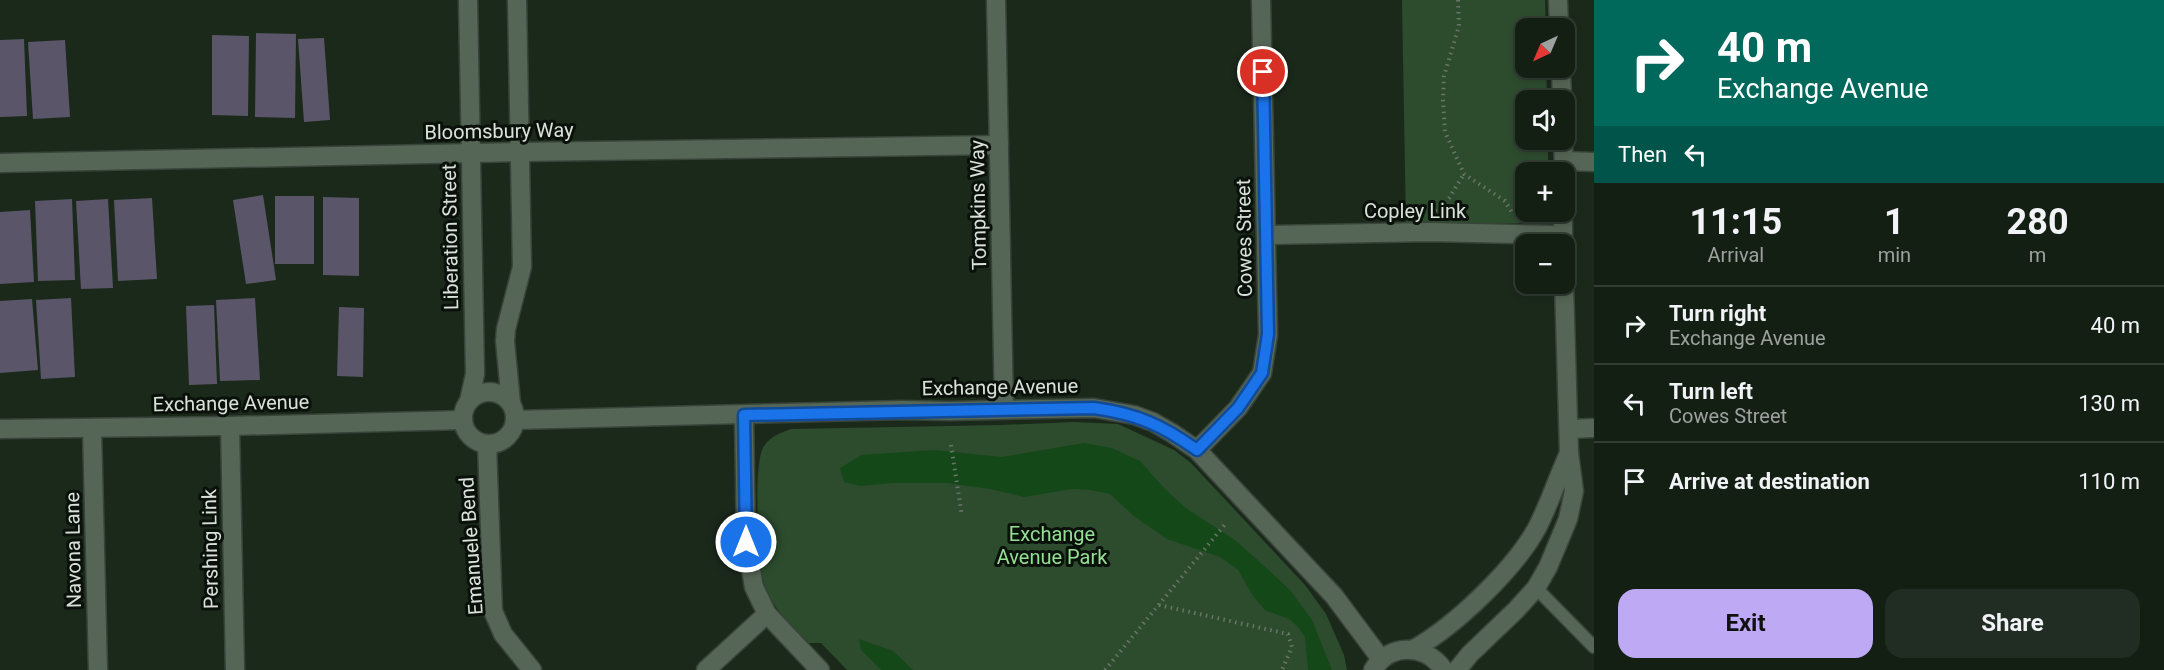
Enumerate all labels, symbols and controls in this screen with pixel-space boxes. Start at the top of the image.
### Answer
north arrow [1515,18,1575,78]
map controls [1515,18,1575,294]
text: 40 m [1717,23,1812,72]
icon: right [1618,24,1696,102]
pin [1237,46,1288,97]
icon: arrive [1246,55,1279,88]
text: Exchange Avenue [1717,73,1929,105]
button: sound [1515,90,1575,150]
street label: Bloomsbury Way [424,118,574,144]
icon: left [1679,138,1712,171]
street label: Tompkins Way [965,139,991,270]
text: Then [1618,142,1667,167]
button: + [1515,162,1575,222]
street label: Liberation Street [437,164,463,310]
street label: Cowes Street [1231,179,1257,297]
street label: Copley Link [1364,199,1467,223]
text: 11:15 [1689,201,1782,243]
text: 1 [1884,201,1905,243]
text: 280 [2007,201,2069,243]
button: − [1515,234,1575,294]
text: Arrival [1707,243,1764,267]
text: min [1878,243,1911,267]
text: m [2029,243,2046,267]
text: Turn right [1669,301,1766,326]
icon: right [1618,309,1651,342]
text: 40 m [2091,313,2140,338]
text: Exchange Avenue [1669,326,1826,350]
street label: Exchange Avenue [921,374,1079,400]
text: Turn left [1669,379,1753,404]
icon: left [1618,387,1651,420]
street label: Exchange Avenue [152,390,310,416]
text: 130 m [2078,391,2140,416]
text: Cowes Street [1669,404,1787,428]
icon: arrive [1618,465,1651,498]
text: Arrive at destination [1669,469,1870,494]
text: 110 m [2078,469,2140,494]
street label: Emanuele Bend [454,476,488,616]
street label: Pershing Link [197,488,223,609]
street label: Navona Lane [60,492,86,608]
position arrow [714,510,778,574]
park label: Exchange Avenue Park [997,522,1108,569]
button: Exit [1618,589,1873,658]
button: Share [1885,589,2140,658]

